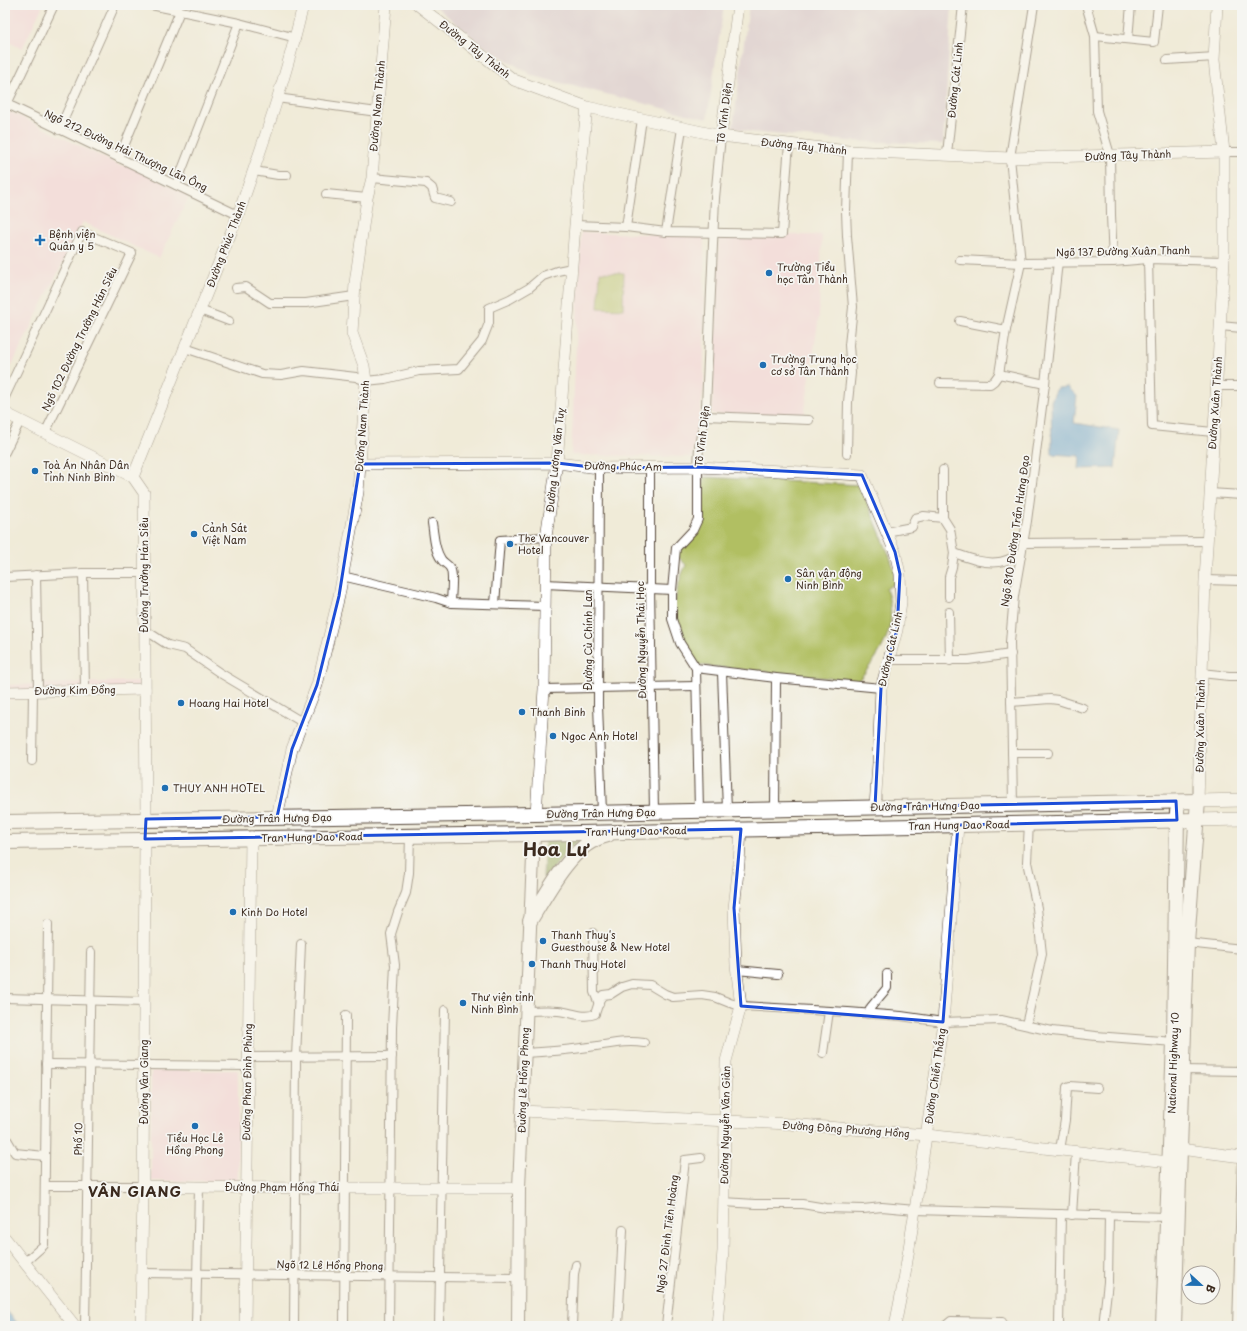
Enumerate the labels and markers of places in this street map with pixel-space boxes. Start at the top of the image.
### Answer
place label: Bệnh viện Quân y 5 [49,226,95,253]
marker: Bệnh viện Quân y 5 [34,234,46,246]
place label: Trường Tiểu học Tân Thành [777,259,848,286]
marker: Trường Tiểu học Tân Thành [764,268,774,278]
place label: Trường Trung học cơ sở Tân Thành [771,351,857,378]
marker: Trường Trung học cơ sở Tân Thành [758,360,768,370]
place label: Toà Án Nhân Dân Tỉnh Ninh Bình [43,457,129,484]
marker: Toà Án Nhân Dân Tỉnh Ninh Bình [30,466,40,476]
place label: Cảnh Sát Việt Nam [202,520,247,547]
marker: Cảnh Sát Việt Nam [189,529,199,539]
place label: The Vancouver Hotel [518,530,589,557]
marker: The Vancouver Hotel [505,539,515,549]
place label: Sân vận động Ninh Bình [796,565,862,592]
marker: Sân vận động Ninh Bình [783,574,793,584]
place label: Hoang Hai Hotel [189,695,269,710]
marker: Hoang Hai Hotel [176,698,186,708]
place label: Thanh Binh [530,704,586,719]
marker: Thanh Binh [517,707,527,717]
place label: Ngoc Anh Hotel [561,728,638,743]
marker: Ngoc Anh Hotel [548,731,558,741]
place label: THUY ANH HOTEL [173,780,265,795]
marker: THUY ANH HOTEL [160,783,170,793]
place label: Kinh Do Hotel [241,904,308,919]
marker: Kinh Do Hotel [228,907,238,917]
place label: Thanh Thuy's Guesthouse & New Hotel [551,927,670,954]
marker: Thanh Thuy's Guesthouse & New Hotel [538,936,548,946]
place label: Thanh Thuy Hotel [540,956,626,972]
marker: Thanh Thuy Hotel [527,959,537,969]
place label: Thư viện tỉnh Ninh Bình [471,989,534,1016]
marker: Thư viện tỉnh Ninh Bình [458,998,468,1008]
marker: Tiểu Học Lê Hồng Phong [190,1121,200,1131]
place label: Tiểu Học Lê Hồng Phong [166,1130,224,1157]

